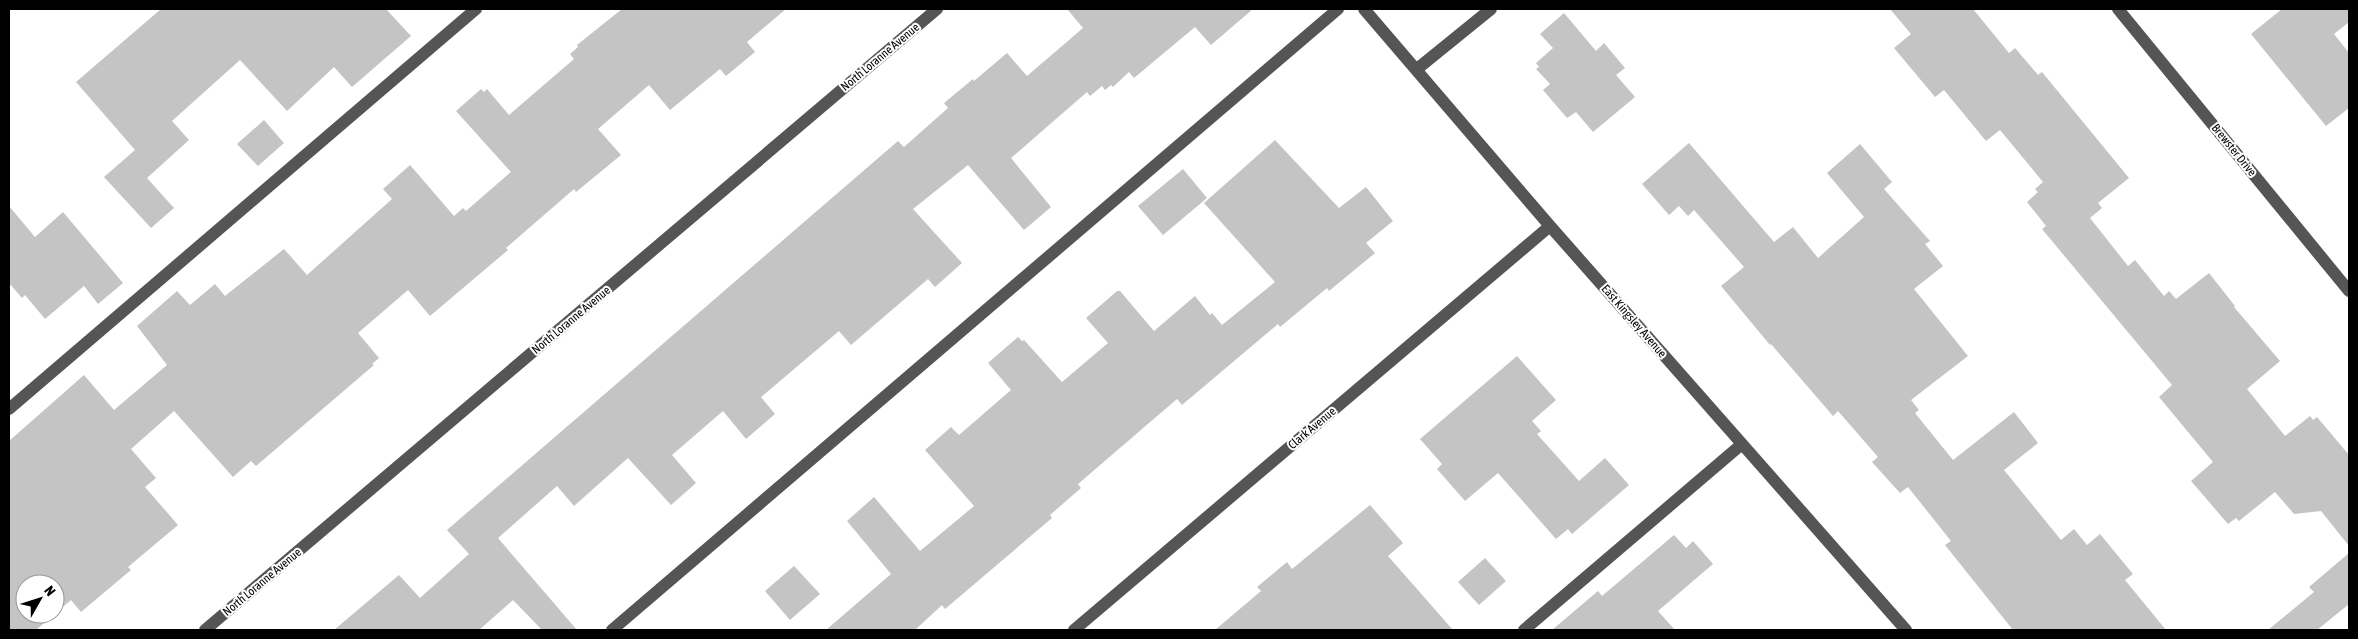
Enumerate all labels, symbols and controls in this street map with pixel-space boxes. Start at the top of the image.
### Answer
street label: North Loranne Avenue [838,20,922,94]
street label: Brewster Drive [2209,121,2259,179]
street label: East Kingsley Avenue [1599,282,1669,360]
street label: North Loranne Avenue [529,283,613,357]
street label: Clark Avenue [1285,404,1339,452]
street label: North Loranne Avenue [220,545,304,619]
north arrow [15,574,65,624]
text: N [41,583,59,599]

